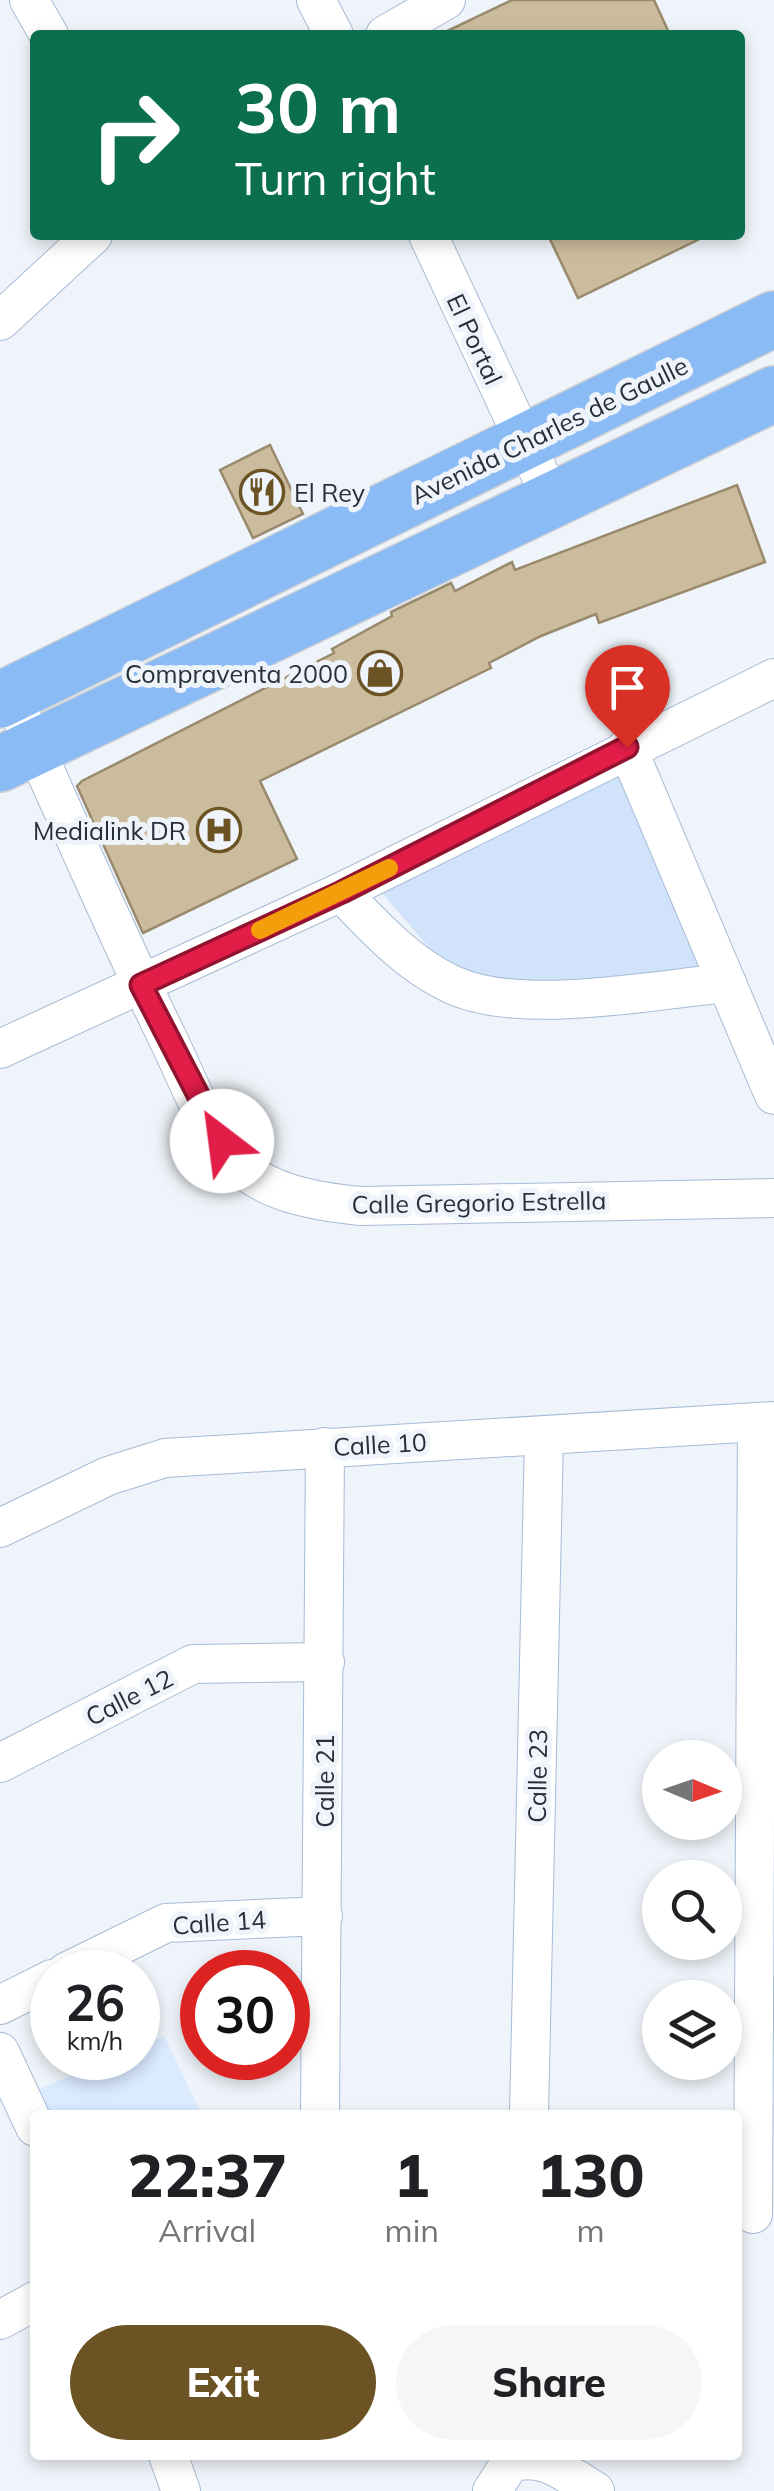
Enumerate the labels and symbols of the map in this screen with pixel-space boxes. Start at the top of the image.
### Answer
street label: El Portal [441,289,509,389]
street label: Avenida Charles de Gaulle [406,349,692,511]
restaurant icon: El Rey [239,469,285,515]
place label: El Rey [294,477,365,508]
pin [585,645,670,748]
shop icon: Compraventa 2000 [357,650,403,696]
place label: Compraventa 2000 [125,658,348,689]
hospital icon: Medialink DR [196,807,242,853]
place label: Medialink DR [33,815,186,846]
position arrow [170,1089,274,1193]
street label: Calle Gregorio Estrella [351,1184,607,1220]
street label: Calle 10 [332,1426,428,1462]
street label: Calle 12 [80,1662,178,1732]
street label: Calle 23 [521,1729,553,1823]
street label: Calle 21 [309,1734,340,1828]
north arrow [642,1740,742,1840]
street label: Calle 14 [171,1903,267,1941]
speed limit sign: 30 [180,1950,310,2080]

